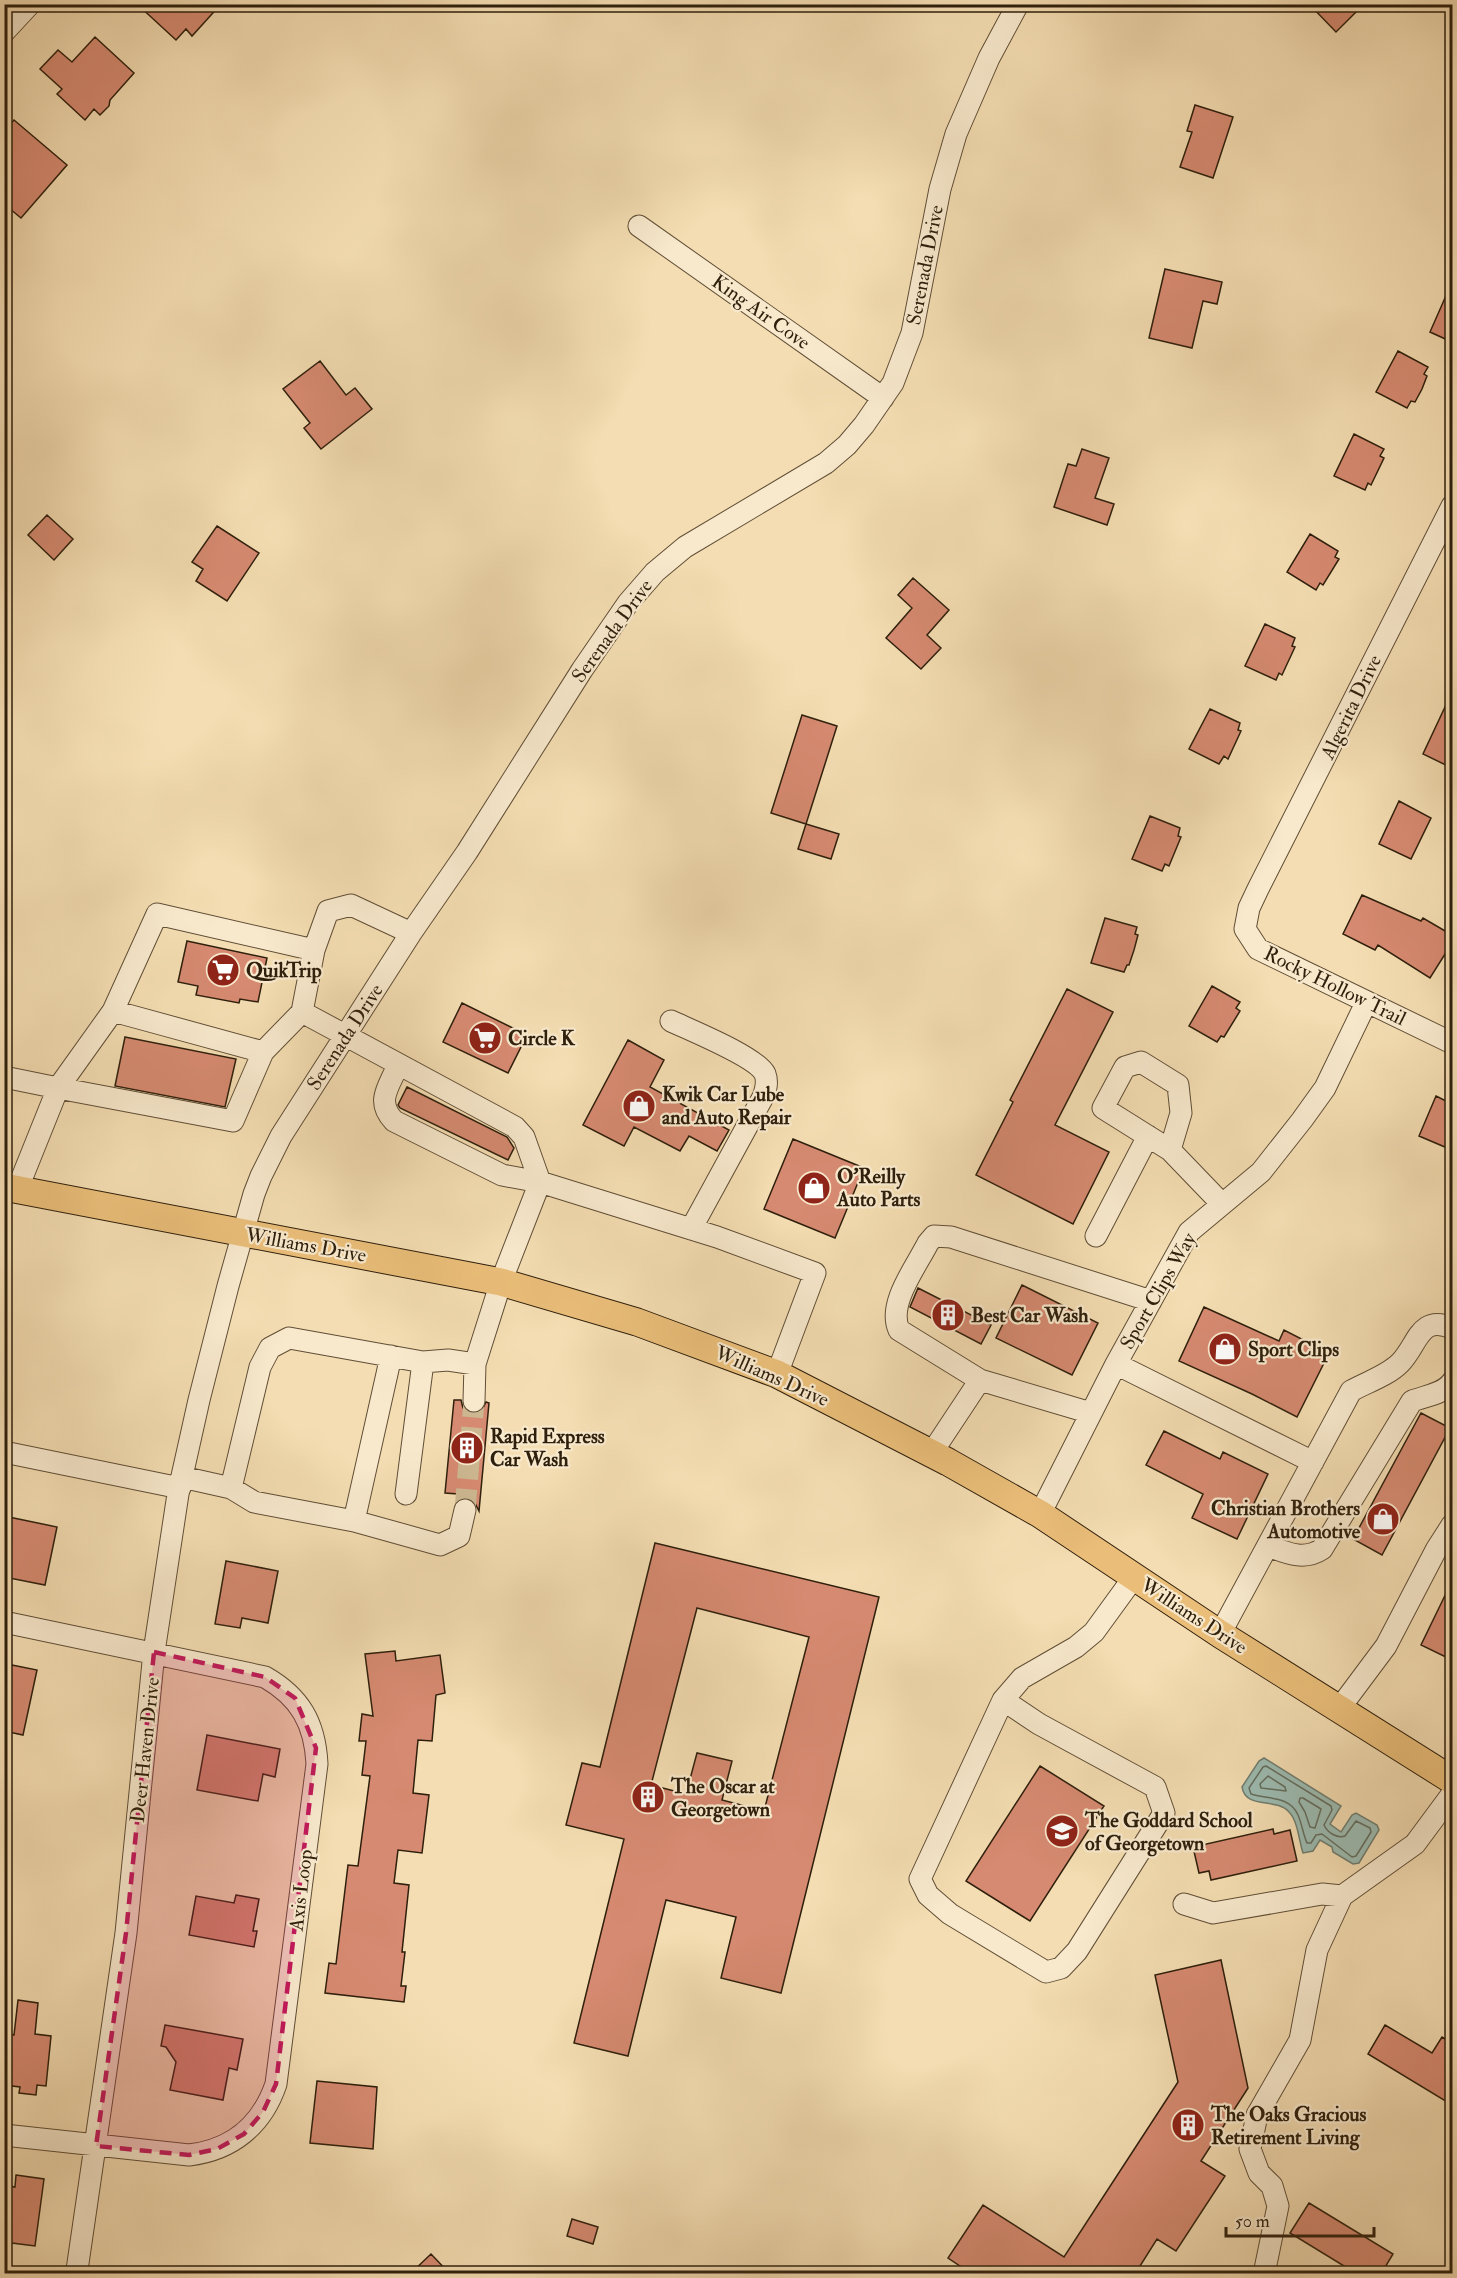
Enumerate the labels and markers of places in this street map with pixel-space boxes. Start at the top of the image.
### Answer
supermarket icon: QuikTrip [205,952,241,988]
place label: QuikTrip [246,958,322,984]
supermarket icon: Circle K [467,1020,503,1056]
place label: Circle K [508,1026,576,1051]
place label: Kwik Car Lube and Auto Repair [662,1082,792,1131]
shop icon: Kwik Car Lube and Auto Repair [621,1088,657,1124]
place label: O'Reilly Auto Parts [836,1164,921,1212]
shop icon: O'Reilly Auto Parts [796,1170,832,1206]
building icon: Best Car Wash [930,1297,966,1333]
place label: Best Car Wash [971,1303,1089,1328]
shop icon: Sport Clips [1207,1331,1243,1367]
place label: Sport Clips [1248,1337,1339,1363]
place label: Rapid Express Car Wash [490,1424,605,1472]
building icon: Rapid Express Car Wash [449,1430,485,1466]
place label: Christian Brothers Automotive [1211,1496,1361,1544]
shop icon: Christian Brothers Automotive [1365,1501,1401,1537]
place label: The Oscar at Georgetown [670,1774,775,1823]
building icon: The Oscar at Georgetown [630,1779,666,1815]
place label: The Goddard School of Georgetown [1084,1808,1253,1857]
school or university icon: The Goddard School of Georgetown [1044,1813,1080,1849]
place label: The Oaks Gracious Retirement Living [1210,2102,1367,2151]
building icon: The Oaks Gracious Retirement Living [1170,2107,1206,2143]

